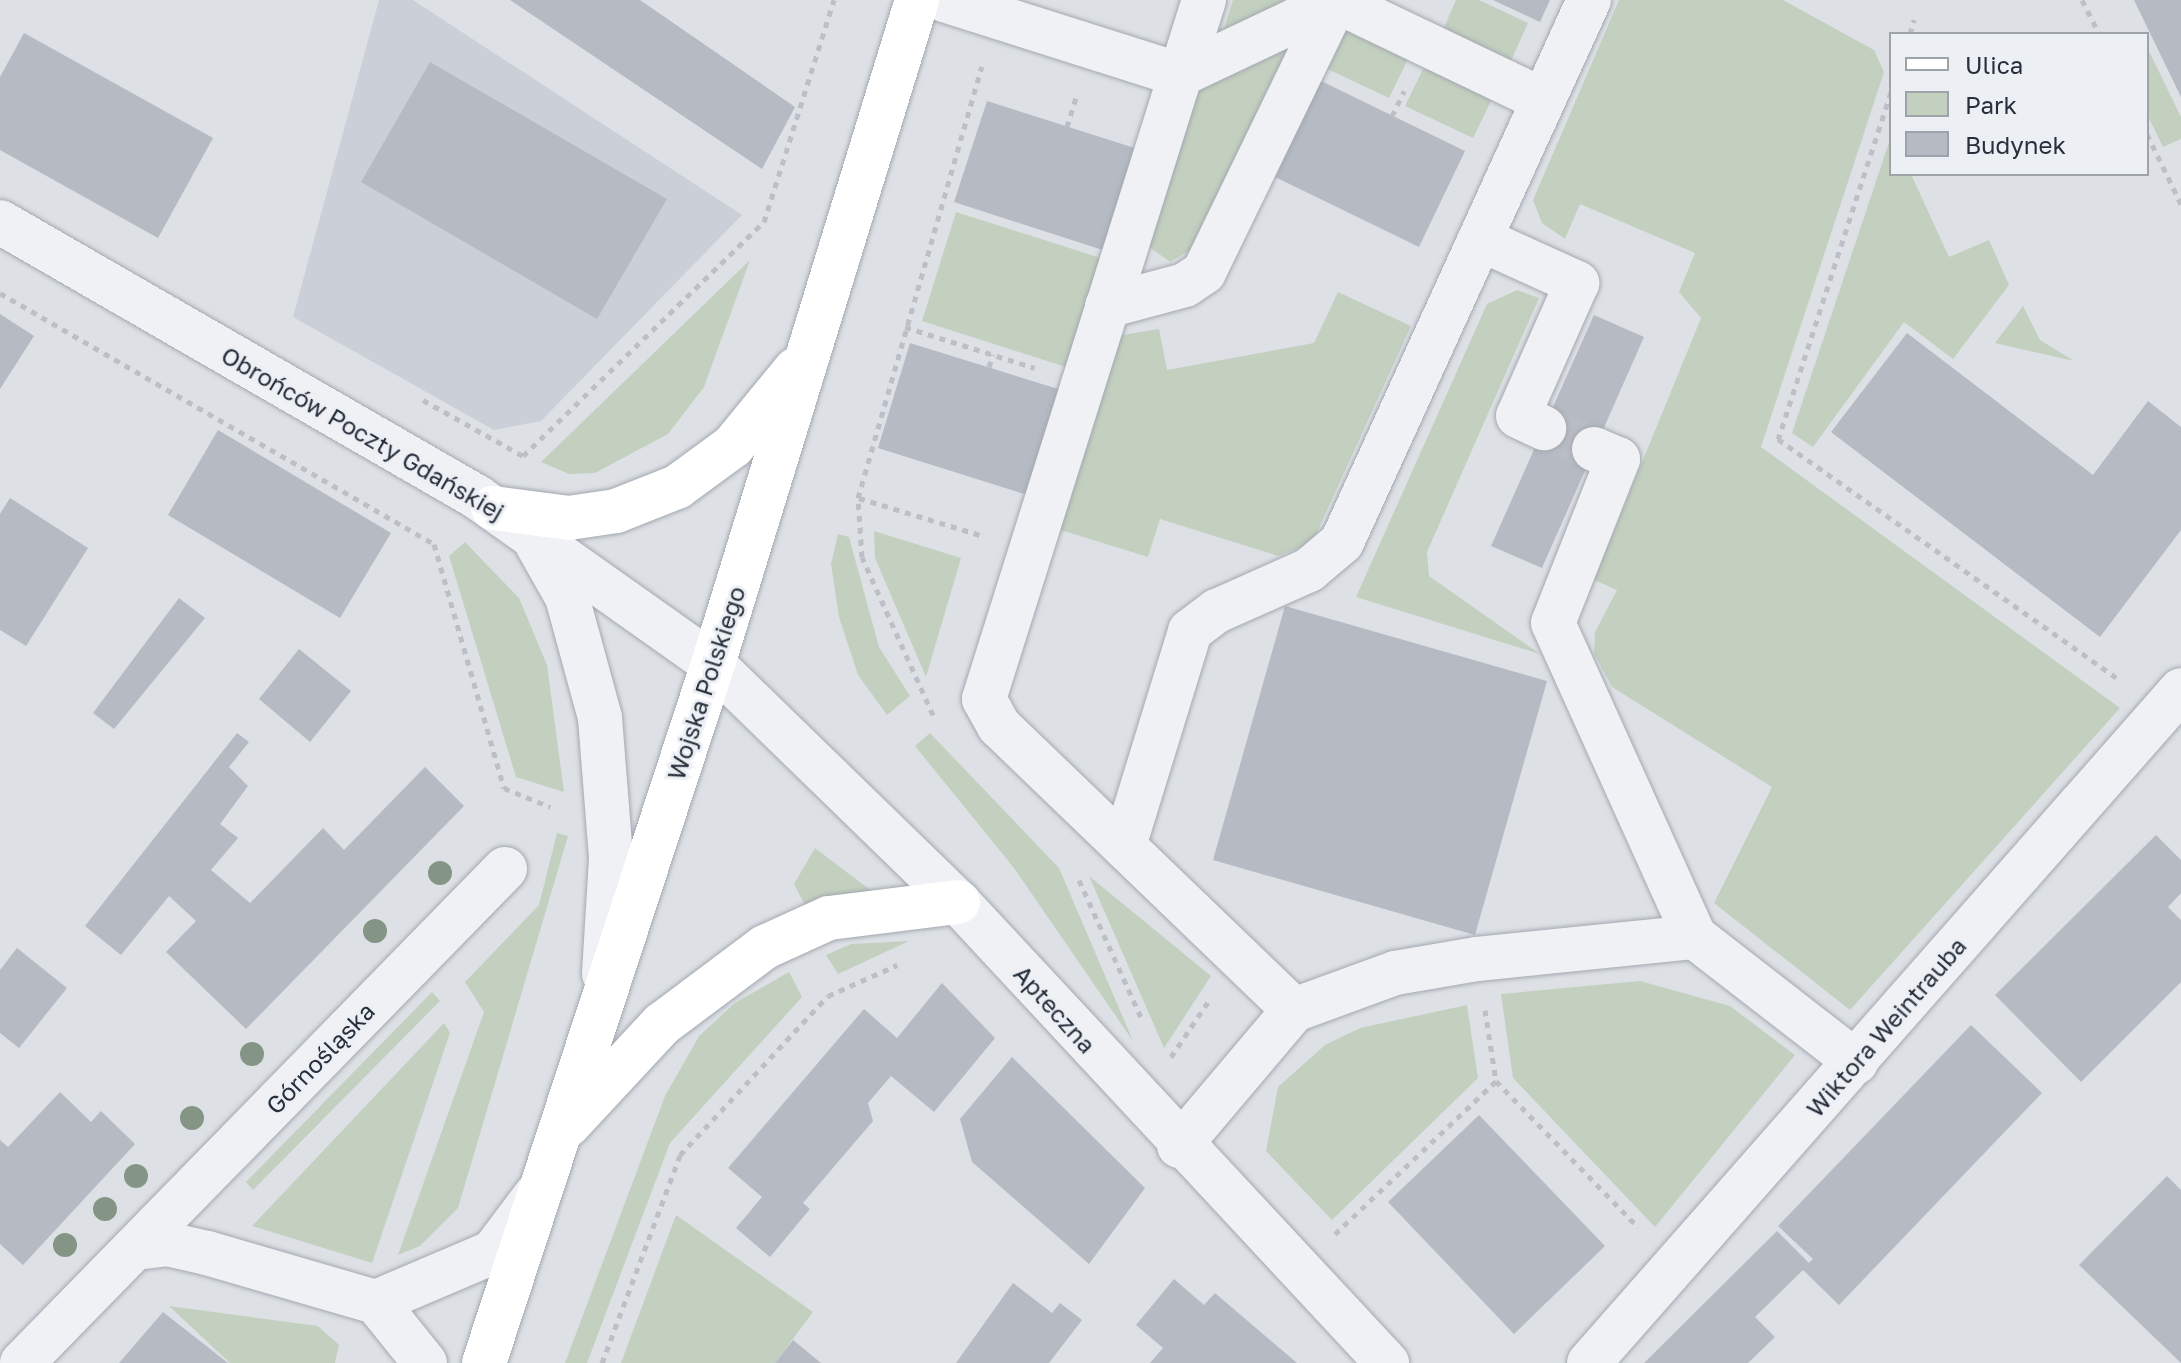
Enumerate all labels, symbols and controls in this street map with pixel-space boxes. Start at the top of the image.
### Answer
legend [1889,32,2149,176]
text: Ulica [1965,50,2023,79]
text: Park [1965,90,2017,119]
text: Budynek [1965,130,2066,159]
street label: Obrońców Poczty Gdańskiej [216,340,510,526]
street label: Wojska Polskiego [661,583,751,783]
street label: Wiktora Weintrauba [1800,931,1972,1123]
street label: Apteczna [1008,959,1102,1059]
street label: Górnośląska [260,996,380,1120]

